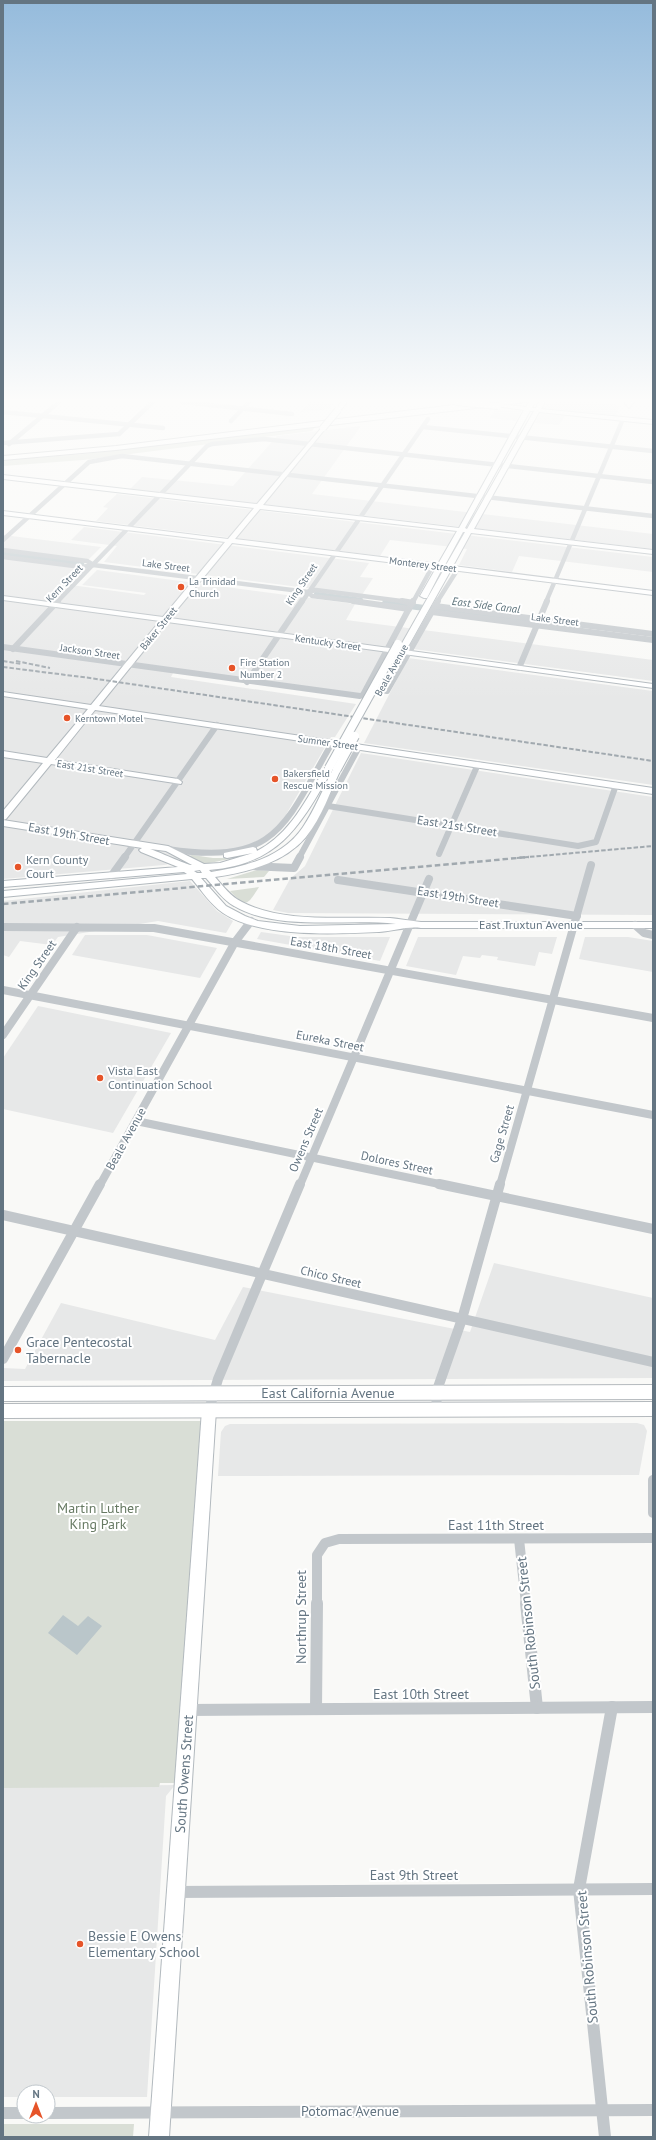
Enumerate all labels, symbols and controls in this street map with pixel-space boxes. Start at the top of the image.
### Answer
street label: Monterey Street [388,554,458,575]
street label: Lake Street [141,556,191,575]
street label: King Street [283,560,321,608]
street label: Kern Street [43,561,86,605]
place label: La Trinidad Church [189,575,236,600]
marker: La Trinidad Church [176,582,186,592]
water label: East Side Canal [451,594,521,616]
street label: Baker Street [137,603,180,653]
street label: Lake Street [530,610,580,629]
street label: Kentucky Street [294,631,362,654]
street label: Jackson Street [58,641,121,662]
street label: Beale Avenue [372,642,411,699]
place label: Fire Station Number 2 [240,656,290,681]
marker: Fire Station Number 2 [227,663,237,673]
place label: Kerntown Motel [75,712,143,725]
marker: Kerntown Motel [62,713,72,723]
street label: Sumner Street [297,732,360,753]
street label: East 21st Street [56,757,125,780]
place label: Bakersfield Rescue Mission [283,767,348,792]
marker: Bakersfield Rescue Mission [270,774,280,784]
street label: East 21st Street [416,812,498,839]
street label: East 19th Street [27,819,111,848]
place label: Kern County Court [26,852,89,881]
marker: Kern County Court [13,862,23,872]
street label: East 19th Street [416,883,500,910]
street label: East Truxtun Avenue [479,917,583,932]
street label: East 18th Street [289,933,373,962]
street label: King Street [14,937,59,993]
street label: Eureka Street [295,1027,365,1054]
place label: Vista East Continuation School [107,1063,212,1092]
marker: Vista East Continuation School [95,1073,105,1083]
street label: Gage Street [486,1103,517,1165]
street label: Beale Avenue [102,1105,149,1173]
street label: Owens Street [285,1105,326,1174]
street label: Dolores Street [360,1148,435,1177]
street label: Chico Street [299,1262,363,1291]
place label: Grace Pentecostal Tabernacle [26,1333,132,1367]
marker: Grace Pentecostal Tabernacle [13,1345,23,1355]
street label: East California Avenue [261,1384,395,1402]
park label: Martin Luther King Park [57,1499,139,1533]
street label: East 11th Street [448,1516,544,1534]
street label: South Robinson Street [512,1556,544,1690]
street label: Northrup Street [292,1570,310,1664]
street label: East 10th Street [373,1685,469,1703]
street label: South Owens Street [171,1714,197,1834]
street label: East 9th Street [370,1866,458,1884]
street label: South Robinson Street [572,1890,602,2024]
place label: Bessie E Owens Elementary School [88,1927,200,1961]
marker: Bessie E Owens Elementary School [75,1939,85,1949]
north arrow [16,2084,56,2124]
text: N [32,2087,40,2101]
street label: Potomac Avenue [301,2102,399,2120]

